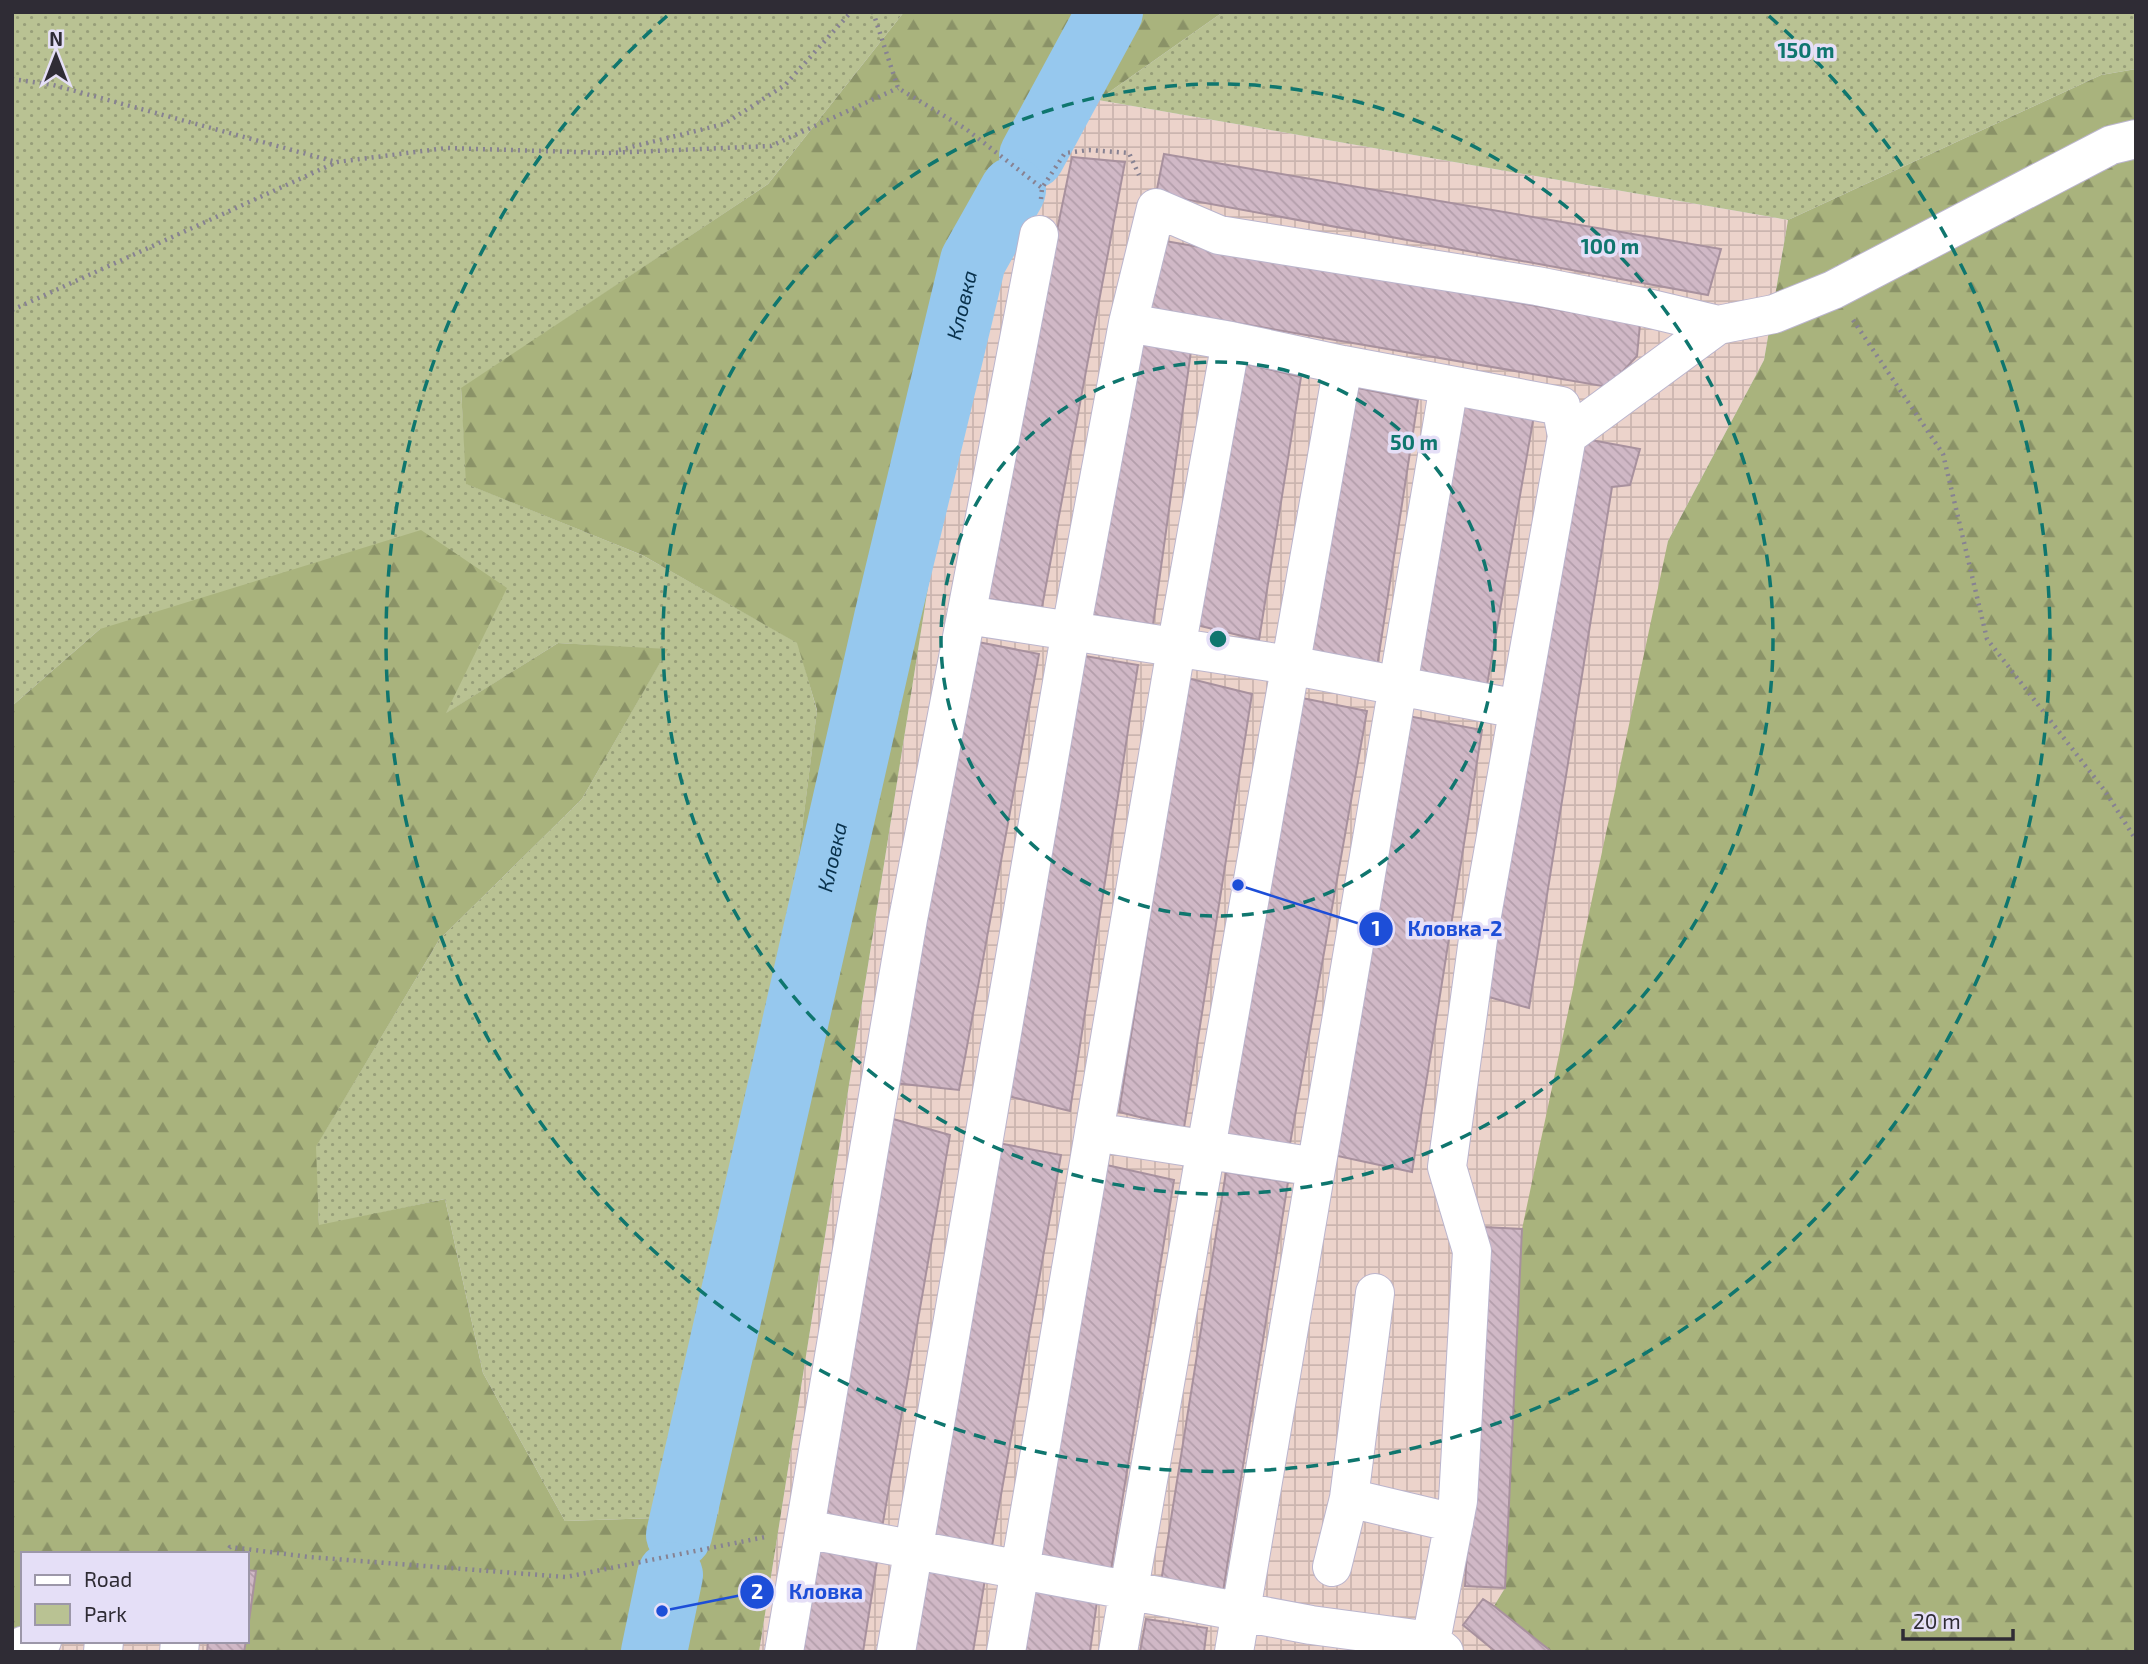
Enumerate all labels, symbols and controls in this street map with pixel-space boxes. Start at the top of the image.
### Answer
north arrow [21,21,91,91]
text: N [49,27,63,50]
text: 150 m [1778,37,1834,62]
text: 100 m [1581,233,1639,258]
water label: Кловка [940,267,981,342]
text: 50 m [1390,429,1438,454]
centre of rings [1206,627,1230,651]
water label: Кловка [811,820,851,894]
callout: Кловка-2 [1359,908,1517,950]
text: 1 [1371,915,1381,940]
text: Кловка-2 [1407,915,1503,940]
legend [21,1552,248,1643]
text: Road [84,1566,132,1591]
callout: Кловка [740,1571,877,1613]
text: 2 [751,1578,763,1603]
text: Кловка [789,1578,863,1603]
scale bar [1903,1598,2013,1642]
text: Park [84,1601,127,1626]
text: 20 m [1913,1608,1961,1633]

